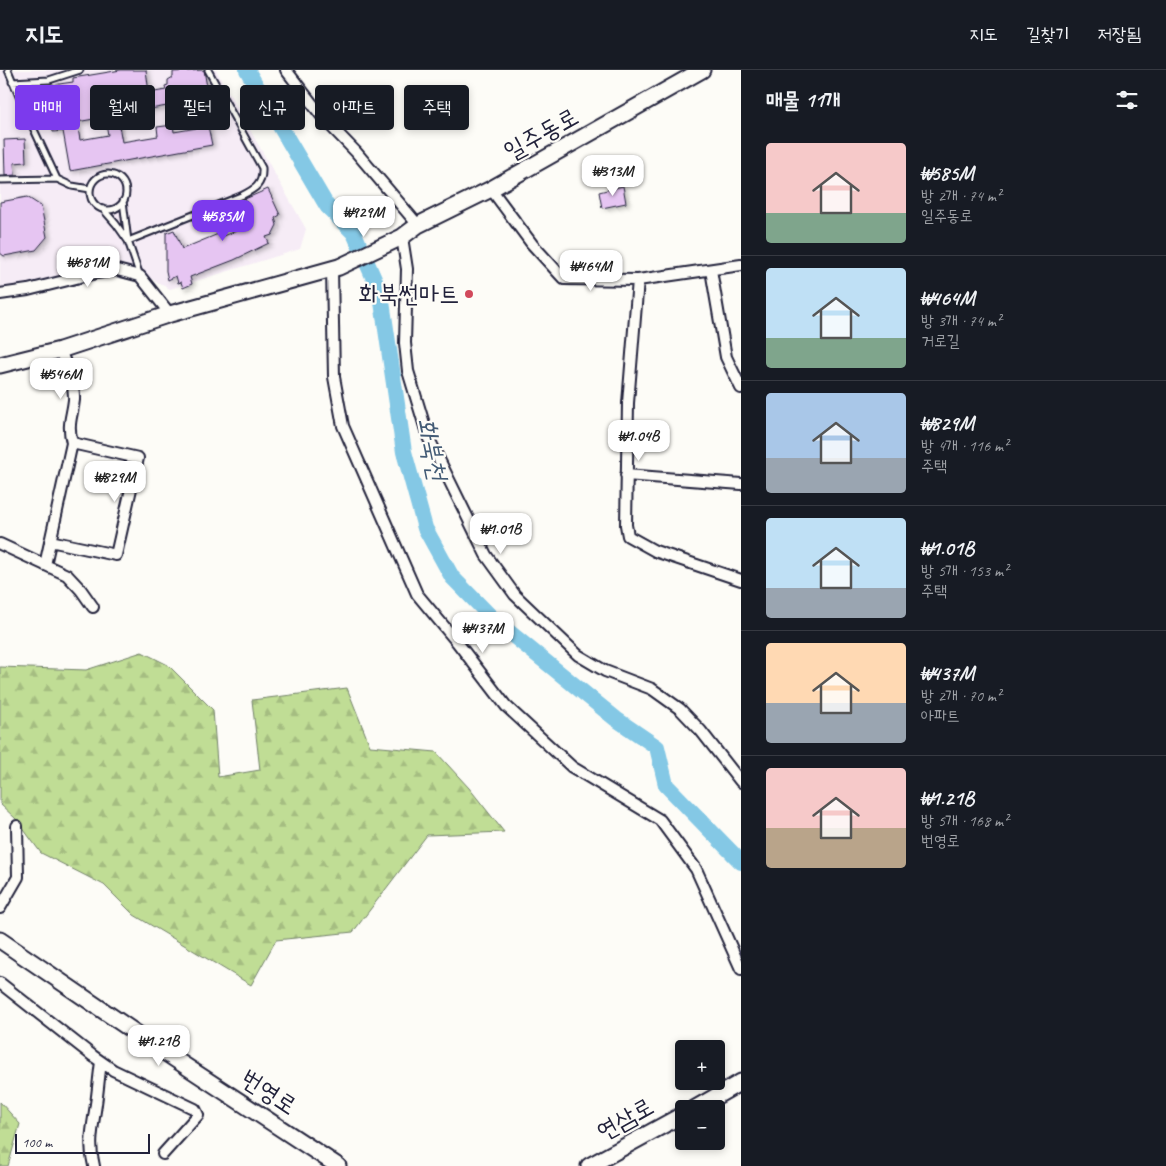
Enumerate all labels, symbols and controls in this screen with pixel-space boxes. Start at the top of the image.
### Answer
text: 지도 [25,19,64,49]
text: 지도 [969,23,998,45]
text: 길찾기 [1026,23,1070,45]
text: 저장됨 [1098,23,1141,45]
chip: 매매 [15,85,80,130]
chip: 월세 [90,85,155,130]
chip: 필터 [165,85,230,130]
chip: 신규 [240,85,305,130]
chip: 아파트 [315,85,394,130]
chip: 주택 [404,85,469,130]
icon: filters [1113,86,1141,114]
text: 매물 11개 [766,87,841,113]
street label: 일주동로 [498,101,584,167]
pin: ₩313M [578,154,648,197]
text: ₩585M [921,160,973,186]
text: ₩313M [593,161,633,181]
icon: home [806,163,866,223]
text: 방 2개 · 74 m² [921,186,1001,206]
pin: ₩929M [329,196,399,238]
pin: ₩585M [188,200,258,242]
text: ₩929M [344,202,384,222]
text: ₩585M [203,206,243,226]
text: 일주동로 [921,206,973,226]
pin: ₩681M [53,246,123,288]
pin: ₩464M [556,250,626,292]
text: ₩681M [68,252,108,272]
text: ₩464M [571,256,611,276]
place label: 화북썬마트 [358,278,459,310]
text: ₩464M [921,285,975,311]
marker: 화북썬마트 [463,288,475,300]
icon: home [806,288,866,348]
text: 방 3개 · 74 m² [921,311,1001,331]
text: 거로길 [921,331,960,351]
pin: ₩546M [26,358,96,400]
text: ₩546M [41,364,81,384]
text: ₩829M [921,410,974,436]
icon: home [806,413,866,473]
water label: 화북천 [409,415,455,486]
pin: ₩1.04B [598,420,680,462]
text: ₩1.04B [619,426,659,446]
text: 방 4개 · 116 m² [921,436,1008,456]
text: 주택 [921,456,947,476]
pin: ₩829M [80,460,150,503]
text: ₩829M [95,467,135,487]
pin: ₩1.01B [460,512,542,555]
text: ₩1.01B [481,519,521,539]
text: ₩1.01B [921,535,974,561]
icon: home [806,538,866,598]
text: 방 5개 · 153 m² [921,561,1008,581]
text: 주택 [921,581,947,601]
pin: ₩437M [448,612,518,654]
text: ₩437M [463,618,503,638]
text: ₩437M [921,660,974,686]
icon: home [806,663,866,723]
text: 방 2개 · 70 m² [921,686,1001,706]
text: 아파트 [921,706,960,726]
text: ₩1.21B [921,785,974,811]
icon: home [806,788,866,848]
text: 방 5개 · 168 m² [921,811,1008,831]
text: 번영로 [921,831,960,851]
pin: ₩1.21B [118,1024,200,1067]
text: ₩1.21B [139,1031,179,1051]
map controls [675,1040,725,1150]
button: + [675,1040,725,1090]
street label: 번영로 [235,1062,303,1122]
street label: 연삼로 [591,1090,659,1148]
button: − [675,1100,725,1150]
scale bar [15,1131,150,1154]
text: 100 m [22,1134,52,1151]

